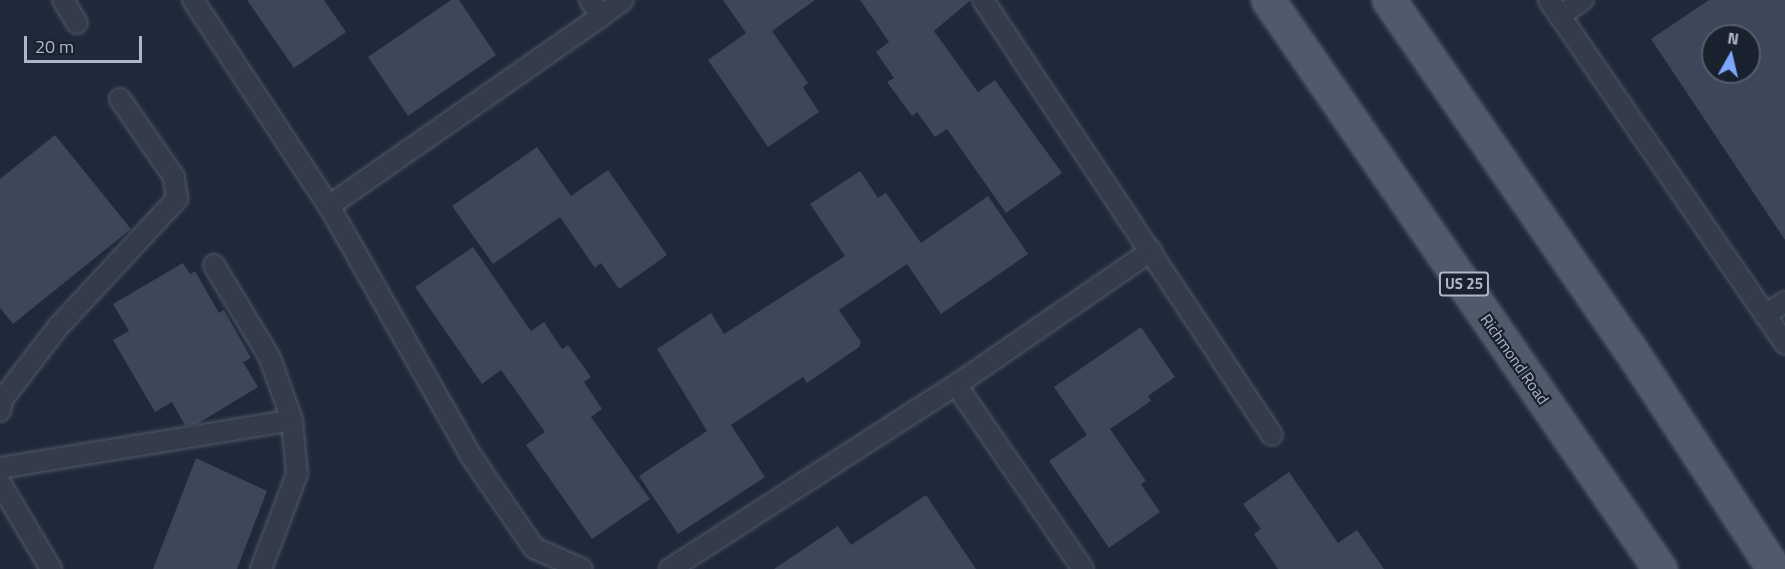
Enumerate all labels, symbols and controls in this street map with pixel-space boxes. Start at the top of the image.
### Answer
scale bar [27,24,146,62]
north arrow [1701,24,1761,84]
text: N [1726,26,1740,51]
text: 20 m [35,33,74,60]
road number: US 25 [1438,272,1490,296]
street label: Richmond Road [1477,310,1553,408]

